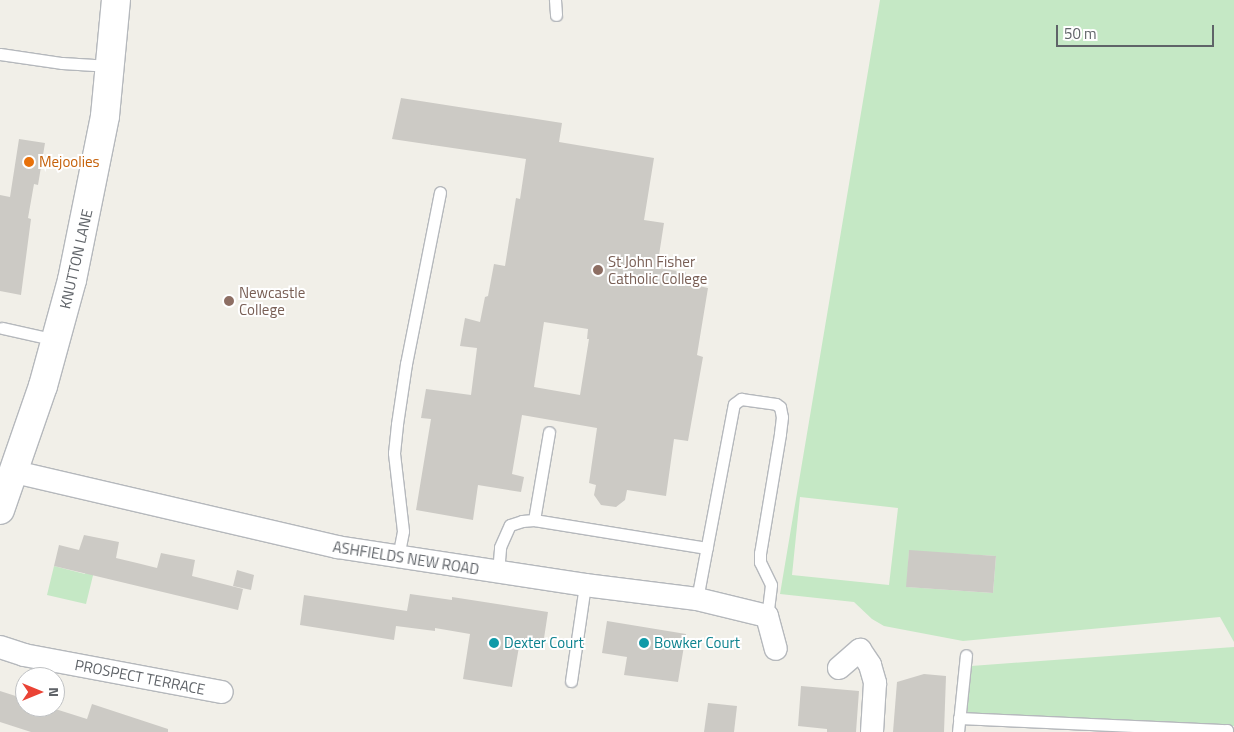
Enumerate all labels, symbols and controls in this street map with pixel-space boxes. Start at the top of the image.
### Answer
scale bar [1059,15,1216,47]
text: 50 m [1064,22,1097,45]
place label: Mejoolies [39,153,100,171]
marker: Mejoolies [23,156,35,168]
street label: KNUTTON LANE [56,207,96,311]
place label: St John Fisher Catholic College [608,252,707,287]
marker: St John Fisher Catholic College [592,264,604,276]
place label: Newcastle College [239,283,305,318]
marker: Newcastle College [223,295,235,307]
street label: ASHFIELDS NEW ROAD [332,538,480,578]
place label: Dexter Court [504,634,584,652]
place label: Bowker Court [654,634,740,652]
marker: Dexter Court [488,637,500,649]
marker: Bowker Court [638,637,650,649]
street label: PROSPECT TERRACE [73,656,207,698]
north arrow [15,667,65,717]
text: N [44,687,65,697]

